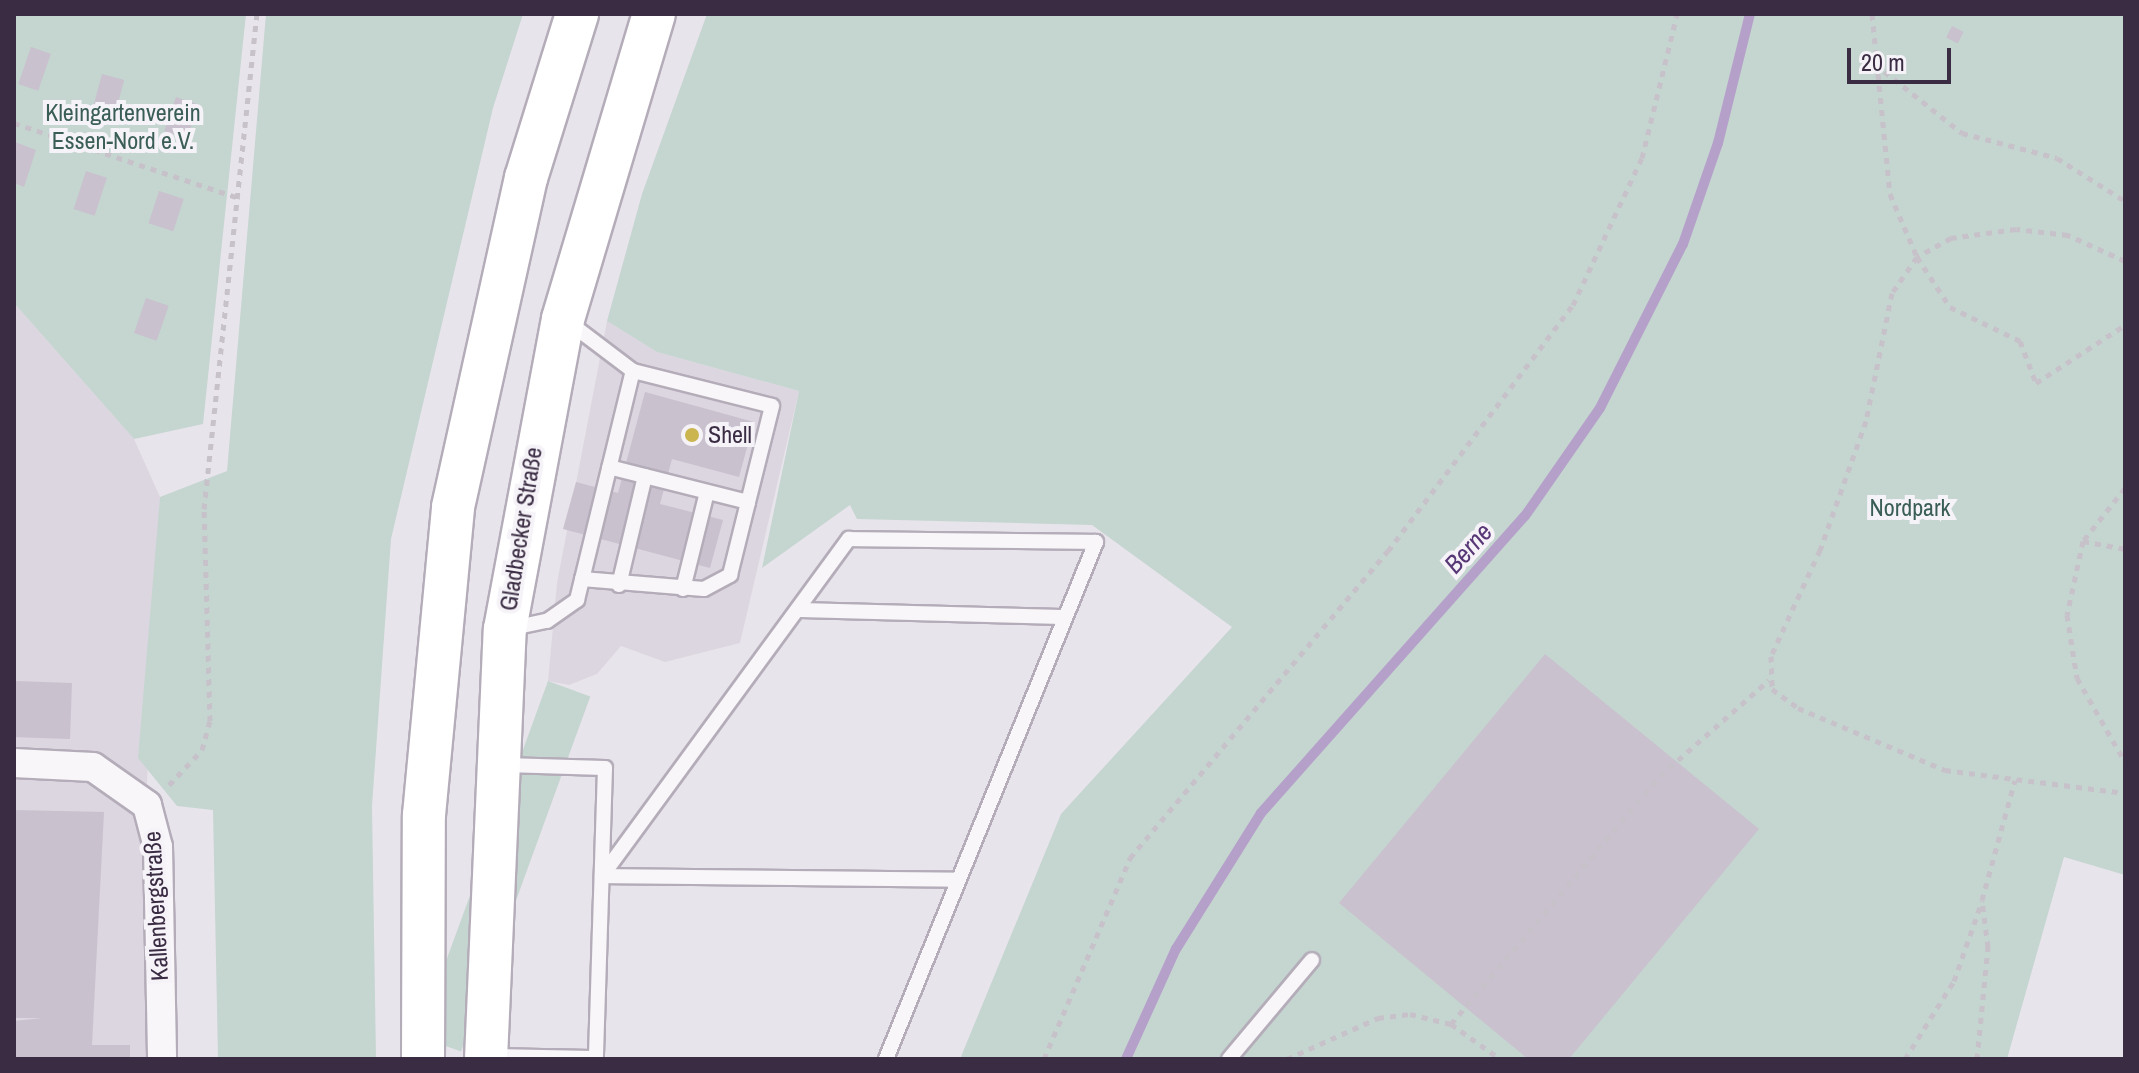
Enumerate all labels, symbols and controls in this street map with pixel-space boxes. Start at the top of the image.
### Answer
scale bar [1851,32,1955,82]
text: 20 m [1861,46,1905,78]
park label: Kleingartenverein Essen-Nord e.V. [45,99,201,155]
place label: Shell [708,421,752,449]
marker: Shell [683,426,701,444]
street label: Gladbecker Straße [494,445,548,613]
park label: Nordpark [1870,494,1950,522]
water label: Berne [1437,516,1499,580]
street label: Kallenbergstraße [138,830,174,982]

